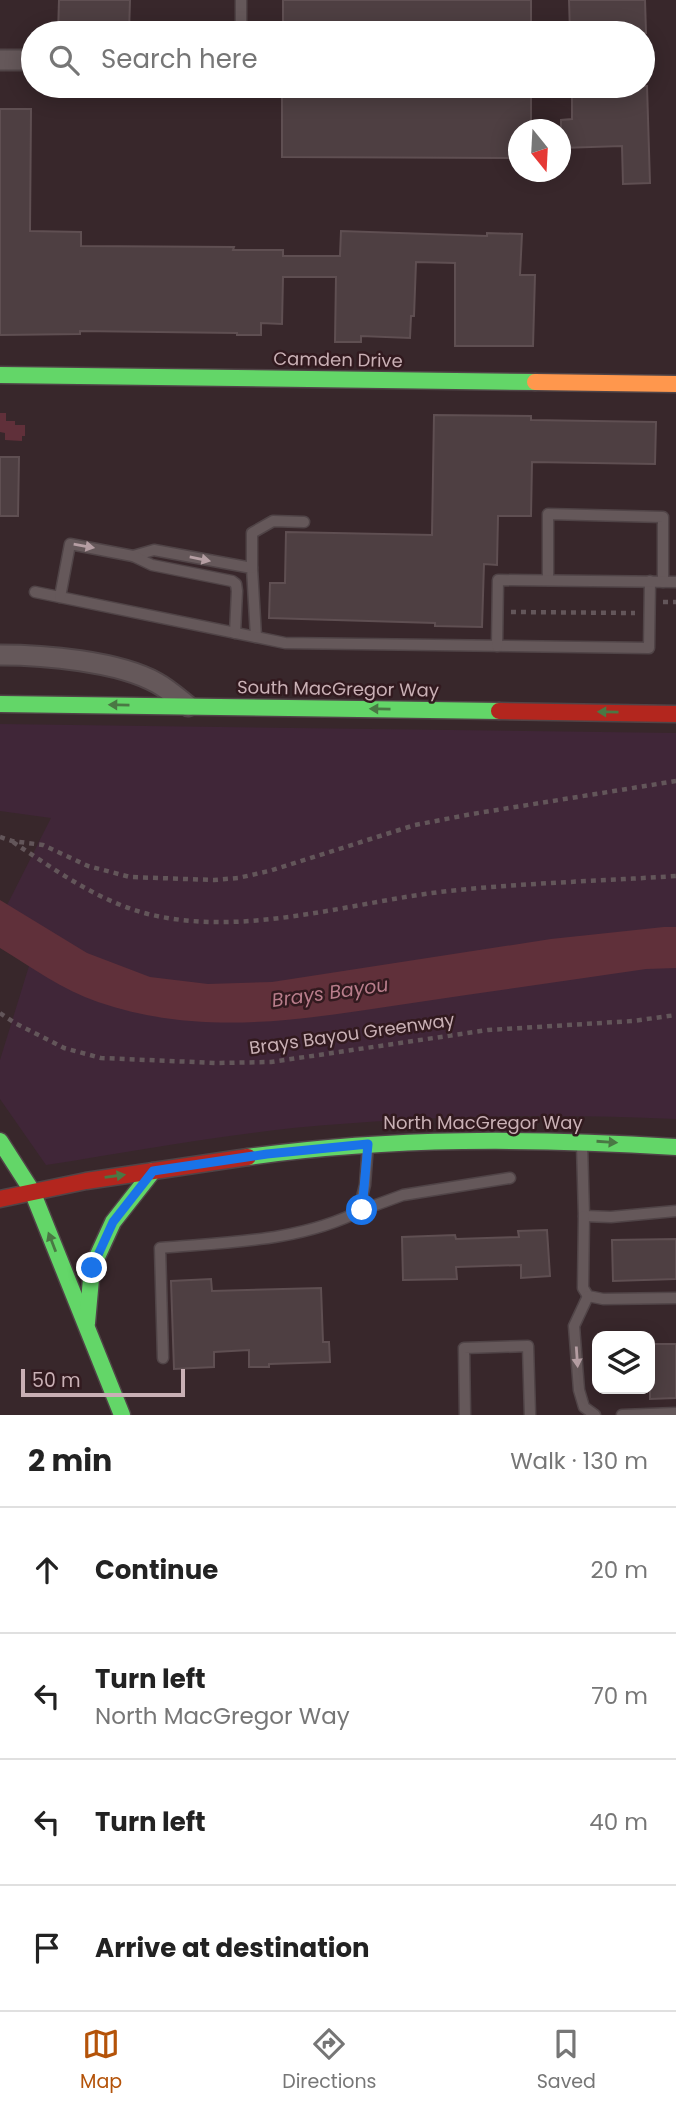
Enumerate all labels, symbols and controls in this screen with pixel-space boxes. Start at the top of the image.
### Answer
search box [21,21,655,98]
icon: search [45,41,83,79]
text: Search here [101,41,258,77]
north arrow [508,119,571,182]
street label: Camden Drive [273,346,403,373]
one-way arrow [73,541,95,552]
one-way arrow [189,553,211,564]
street label: South MacGregor Way [237,674,439,703]
one-way arrow [108,699,130,711]
one-way arrow [369,703,391,715]
one-way arrow [597,707,619,718]
water label: Brays Bayou [270,971,390,1014]
street label: Brays Bayou Greenway [248,1007,456,1060]
street label: North MacGregor Way [383,1110,583,1135]
one-way arrow [597,1137,619,1148]
one-way arrow [104,1171,126,1182]
route start [346,1194,377,1225]
one-way arrow [47,1231,58,1252]
route end [76,1252,107,1283]
map controls [592,1331,655,1394]
button: layers [592,1331,655,1394]
one-way arrow [572,1347,583,1369]
scale bar [21,1366,186,1398]
text: 50 m [32,1367,81,1394]
text: 2 min [28,1439,112,1482]
text: Walk · 130 m [510,1445,648,1477]
icon: ahead [28,1551,66,1589]
text: Continue [95,1552,218,1588]
text: 20 m [590,1554,648,1586]
text: Turn left [95,1661,206,1697]
icon: left [28,1677,66,1715]
text: 70 m [591,1680,648,1712]
text: North MacGregor Way [95,1700,350,1732]
icon: left [28,1803,66,1841]
text: Turn left [95,1804,206,1840]
text: 40 m [589,1806,648,1838]
icon: arrive [28,1929,66,1967]
text: Arrive at destination [95,1930,370,1966]
tab: Map [80,2025,122,2096]
tab: Directions [282,2025,377,2096]
tab: Saved [537,2025,596,2096]

